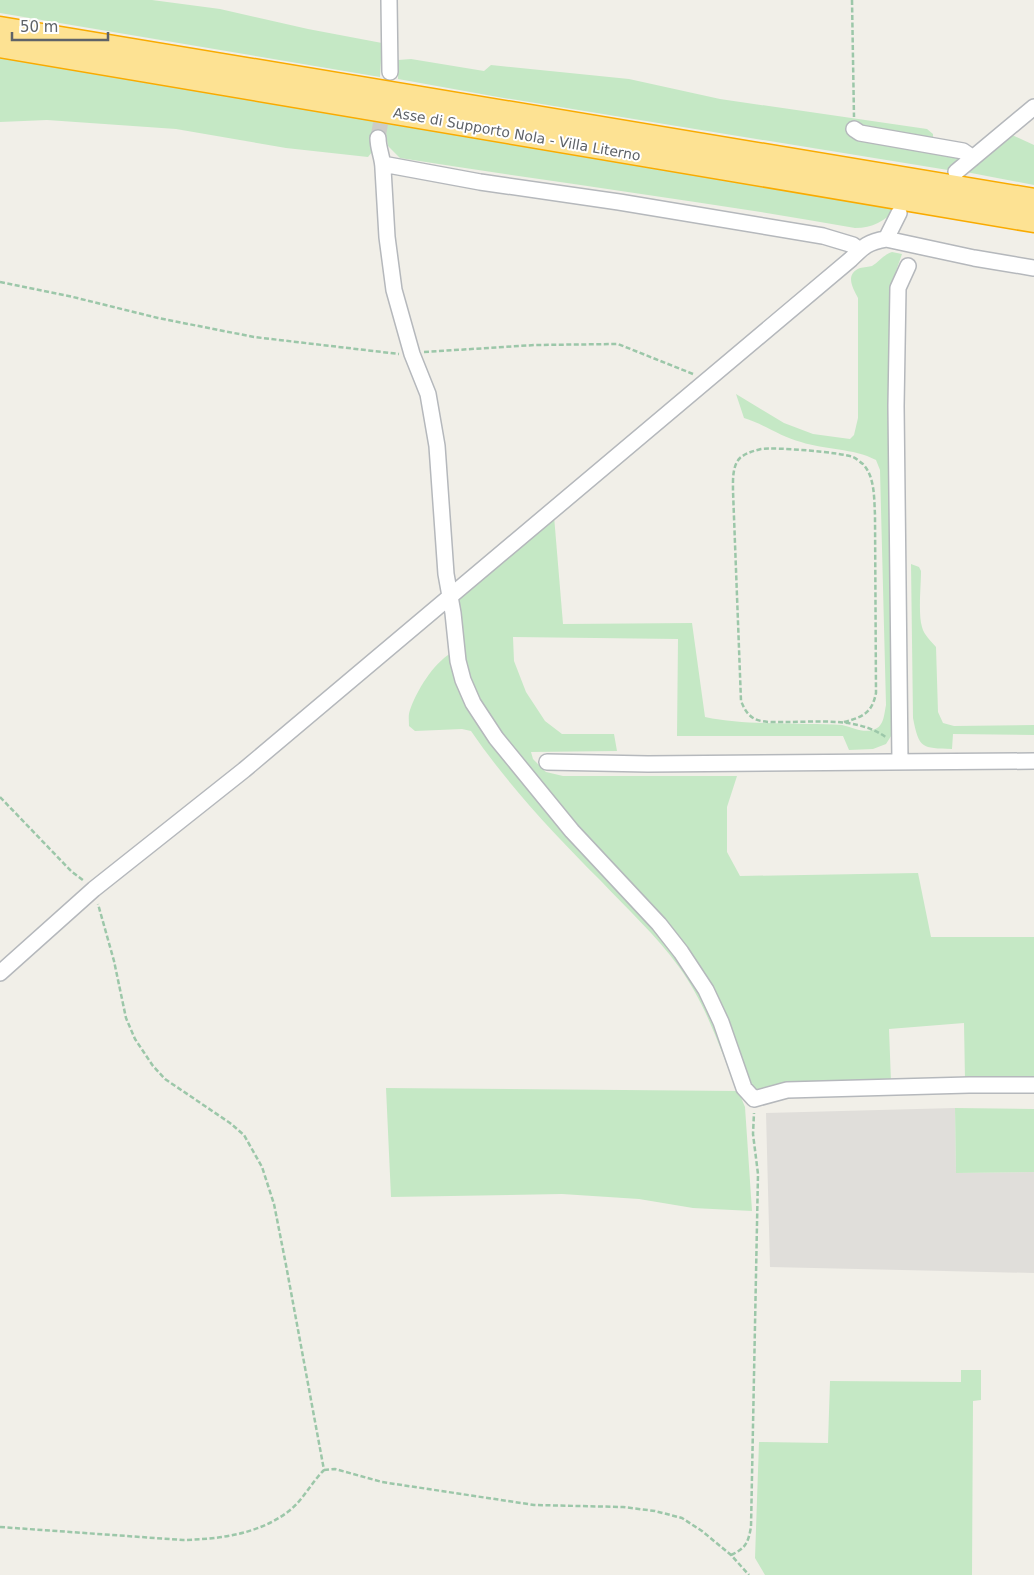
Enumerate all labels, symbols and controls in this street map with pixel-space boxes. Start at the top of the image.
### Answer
scale bar [12,10,109,42]
text: 50 m [20,18,58,36]
street label: Asse di Supporto Nola - Villa Literno [392,104,642,164]

